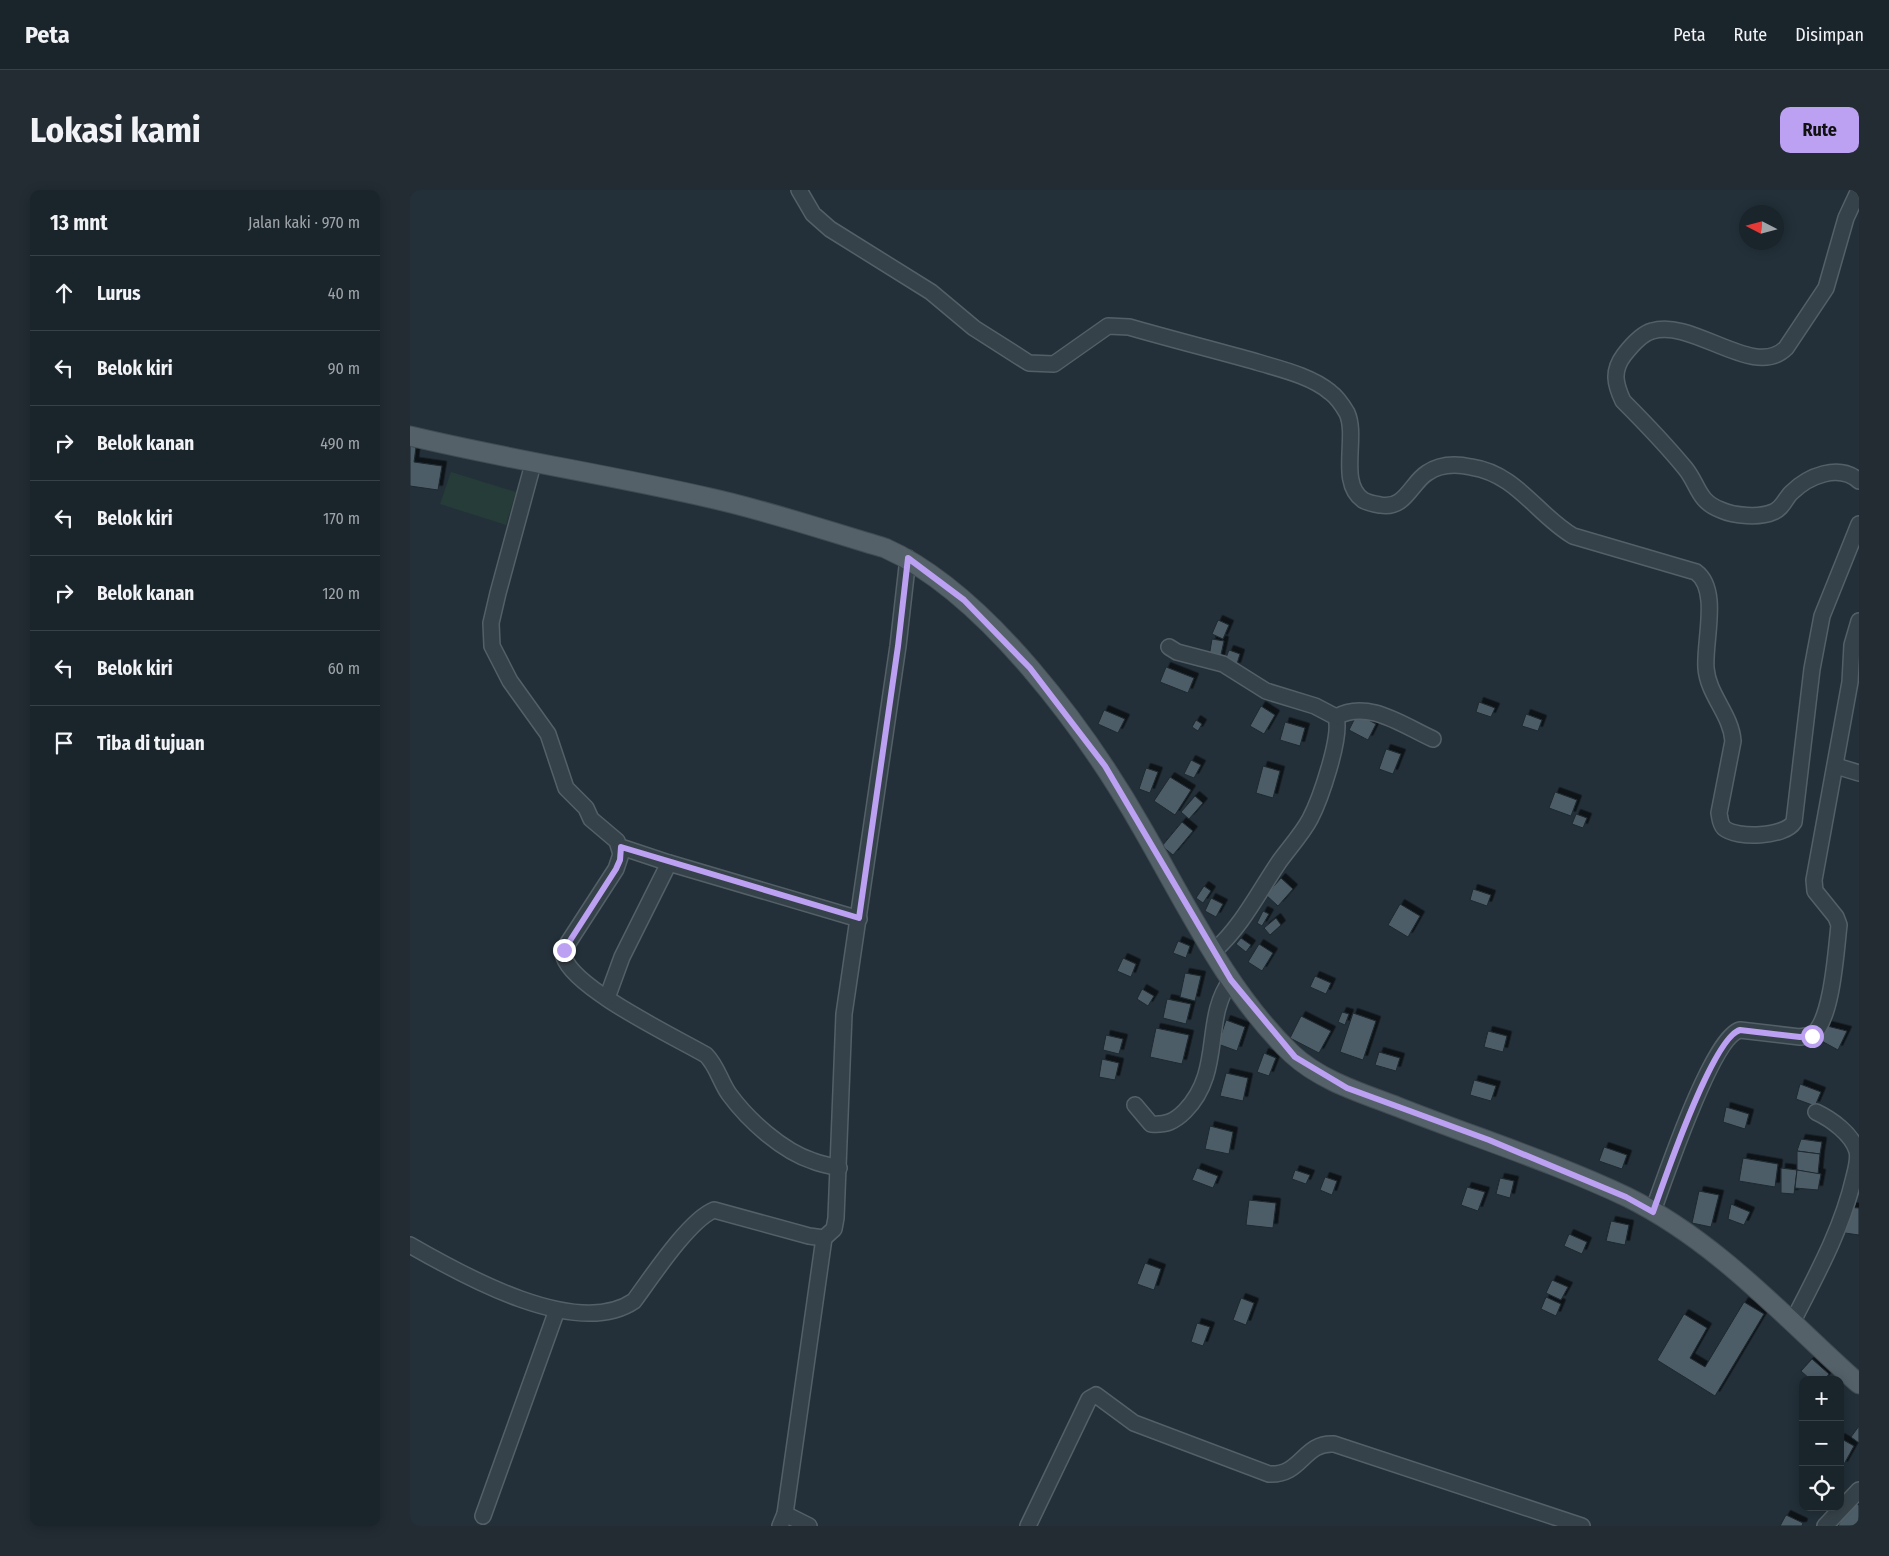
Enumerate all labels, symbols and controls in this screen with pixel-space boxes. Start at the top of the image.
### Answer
text: Peta [25,21,70,49]
text: Peta [1673,24,1705,46]
text: Rute [1733,24,1767,46]
text: Disimpan [1795,24,1864,46]
button: Rute [1780,107,1859,153]
text: Lokasi kami [30,109,201,151]
north arrow [1739,205,1784,250]
text: 13 mnt [50,210,108,236]
text: Jalan kaki · 970 m [248,213,360,232]
icon: ahead [50,279,78,307]
text: Lurus [97,282,141,305]
text: 40 m [328,284,360,303]
icon: left [50,354,78,382]
text: Belok kiri [97,357,173,380]
text: 90 m [328,359,360,378]
icon: right [50,429,78,457]
text: Belok kanan [97,432,194,455]
text: 490 m [320,434,360,453]
icon: left [50,504,78,532]
text: Belok kiri [97,507,173,530]
text: 170 m [323,509,360,528]
icon: right [50,579,78,607]
text: Belok kanan [97,582,194,605]
text: 120 m [322,584,360,603]
icon: left [50,654,78,682]
text: Belok kiri [97,657,173,680]
text: 60 m [328,659,360,678]
icon: arrive [50,729,78,757]
text: Tiba di tujuan [97,732,205,755]
route end [553,939,576,962]
route start [1801,1025,1824,1048]
map controls [1799,1376,1844,1511]
button: + [1799,1376,1844,1421]
button: − [1799,1421,1844,1466]
button: locate [1799,1466,1844,1511]

